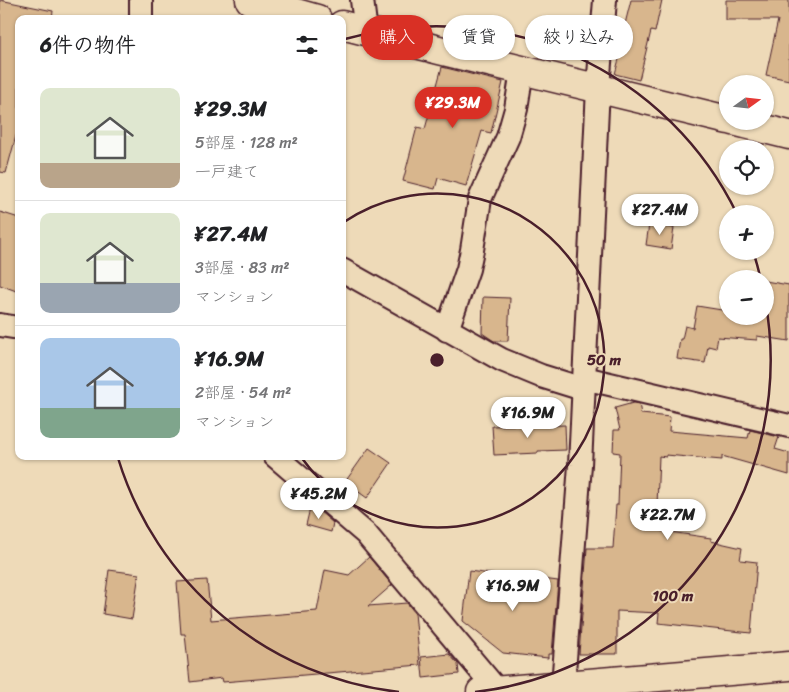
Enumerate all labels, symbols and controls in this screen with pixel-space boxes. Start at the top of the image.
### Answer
chip: 購入 [361,15,433,60]
chip: 賃貸 [443,15,515,60]
chip: 絞り込み [525,15,633,60]
text: 6件の物件 [40,26,136,64]
icon: filters [293,31,321,59]
north arrow [719,75,774,130]
map controls [719,75,774,325]
pin: ¥29.3M [412,86,494,129]
text: ¥29.3M [426,88,480,117]
text: ¥29.3M [195,90,267,128]
icon: home [80,108,140,168]
text: 5部屋 · 128 m² [195,128,298,157]
button: locate [719,140,774,195]
text: 一戸建て [195,157,259,186]
pin: ¥27.4M [619,194,701,236]
text: ¥27.4M [632,195,688,224]
button: + [719,205,774,260]
text: ¥27.4M [195,215,267,253]
icon: home [80,233,140,293]
text: 3部屋 · 83 m² [195,253,290,282]
button: − [719,270,774,325]
text: マンション [195,282,274,311]
text: ¥16.9M [195,340,264,378]
text: 50 m [587,347,622,373]
centre of rings [428,351,446,369]
icon: home [80,358,140,418]
text: 2部屋 · 54 m² [195,378,291,407]
pin: ¥16.9M [487,396,569,439]
text: ¥16.9M [502,398,554,427]
text: マンション [195,407,274,436]
pin: ¥45.2M [278,478,360,520]
text: ¥45.2M [291,479,347,508]
pin: ¥22.7M [627,498,709,541]
text: ¥22.7M [641,500,695,529]
pin: ¥16.9M [472,570,554,612]
text: ¥16.9M [487,571,539,600]
text: 100 m [653,583,694,609]

